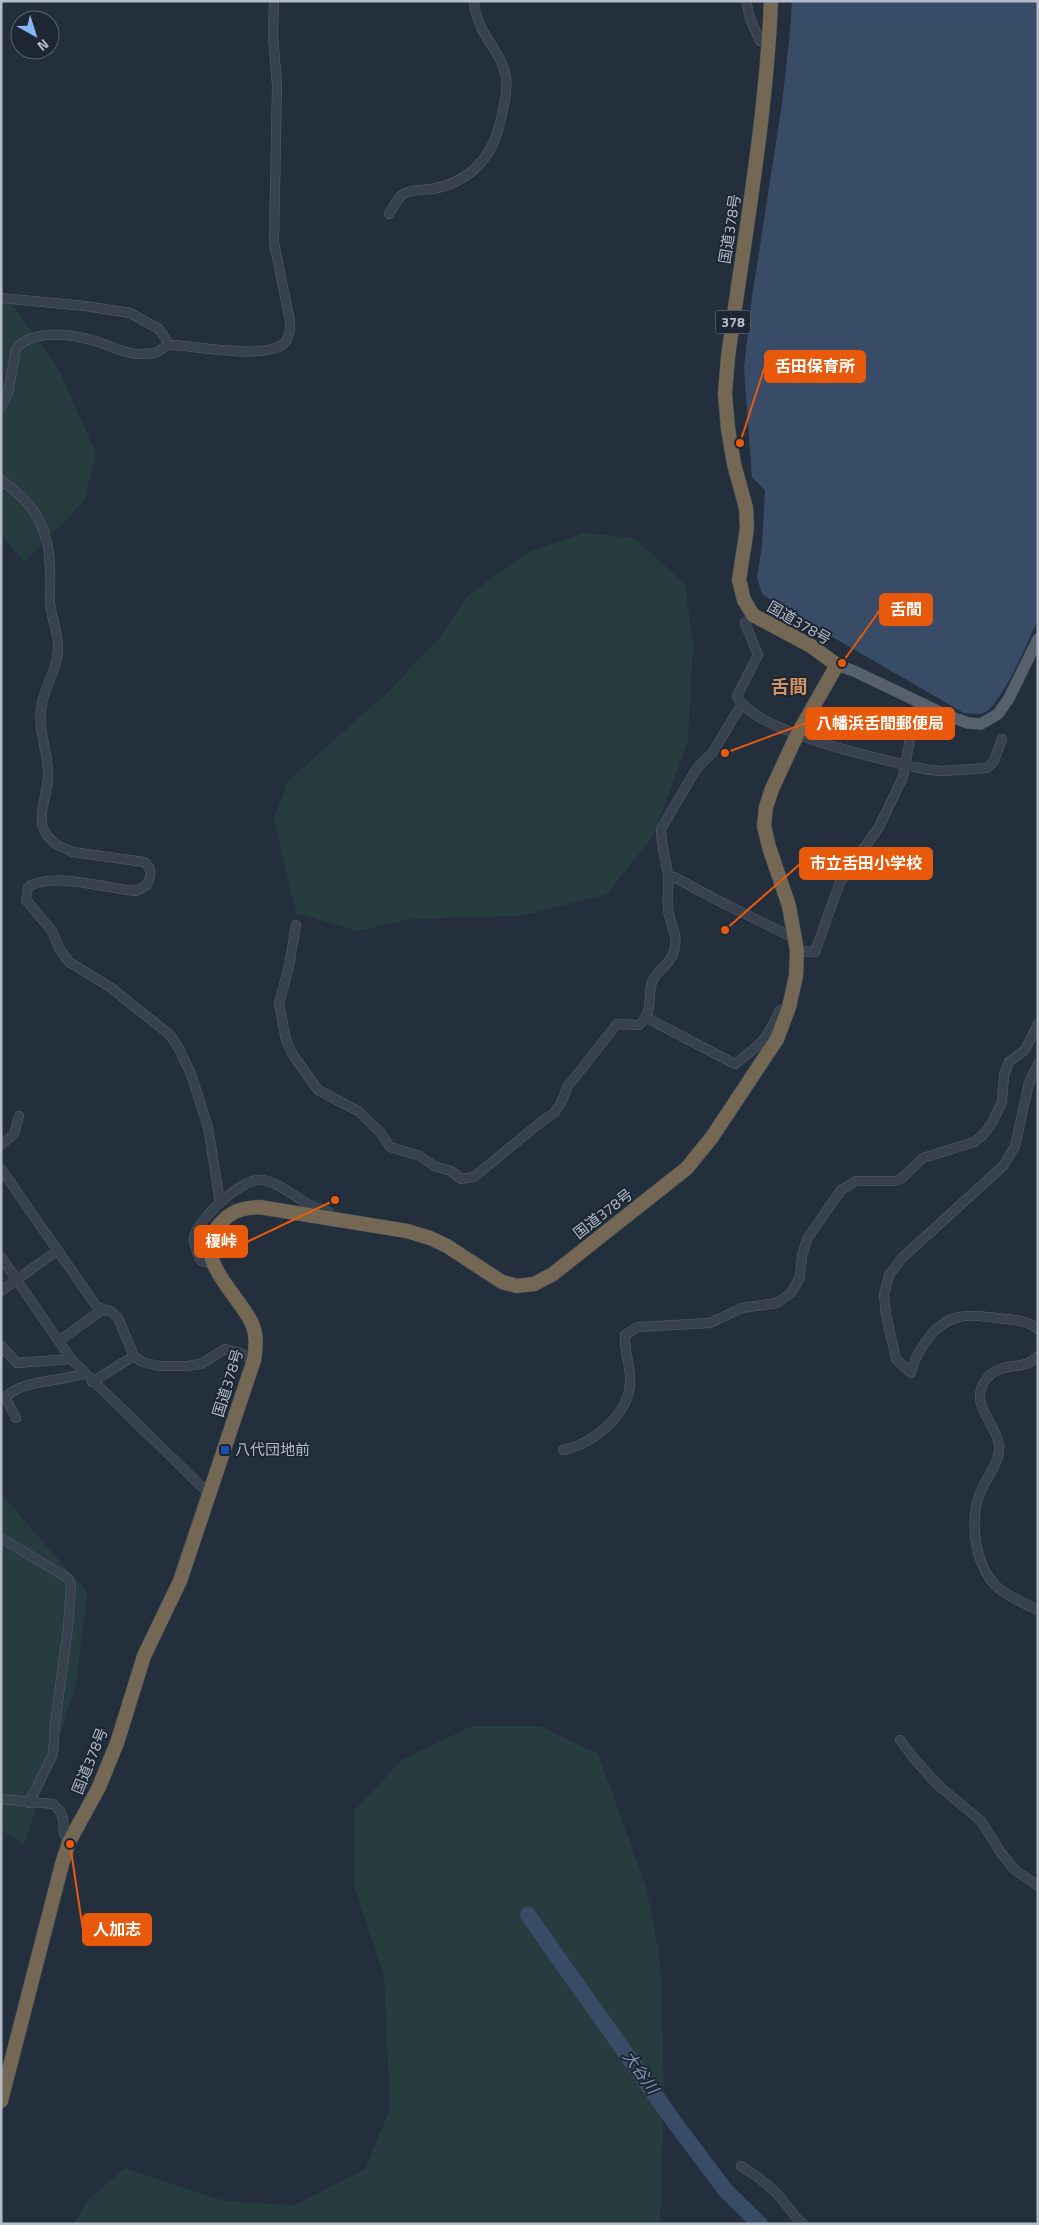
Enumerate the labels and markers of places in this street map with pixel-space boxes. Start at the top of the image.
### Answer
callout: 舌田保育所 [765,351,865,382]
callout: 舌間 [880,594,932,625]
callout: 八幡浜舌間郵便局 [806,708,954,739]
callout: 市立舌田小学校 [800,848,932,879]
callout: 榎峠 [195,1226,247,1257]
place label: 八代団地前 [235,1438,310,1461]
marker: 八代団地前 [219,1444,231,1456]
callout: 人加志 [83,1914,151,1945]

